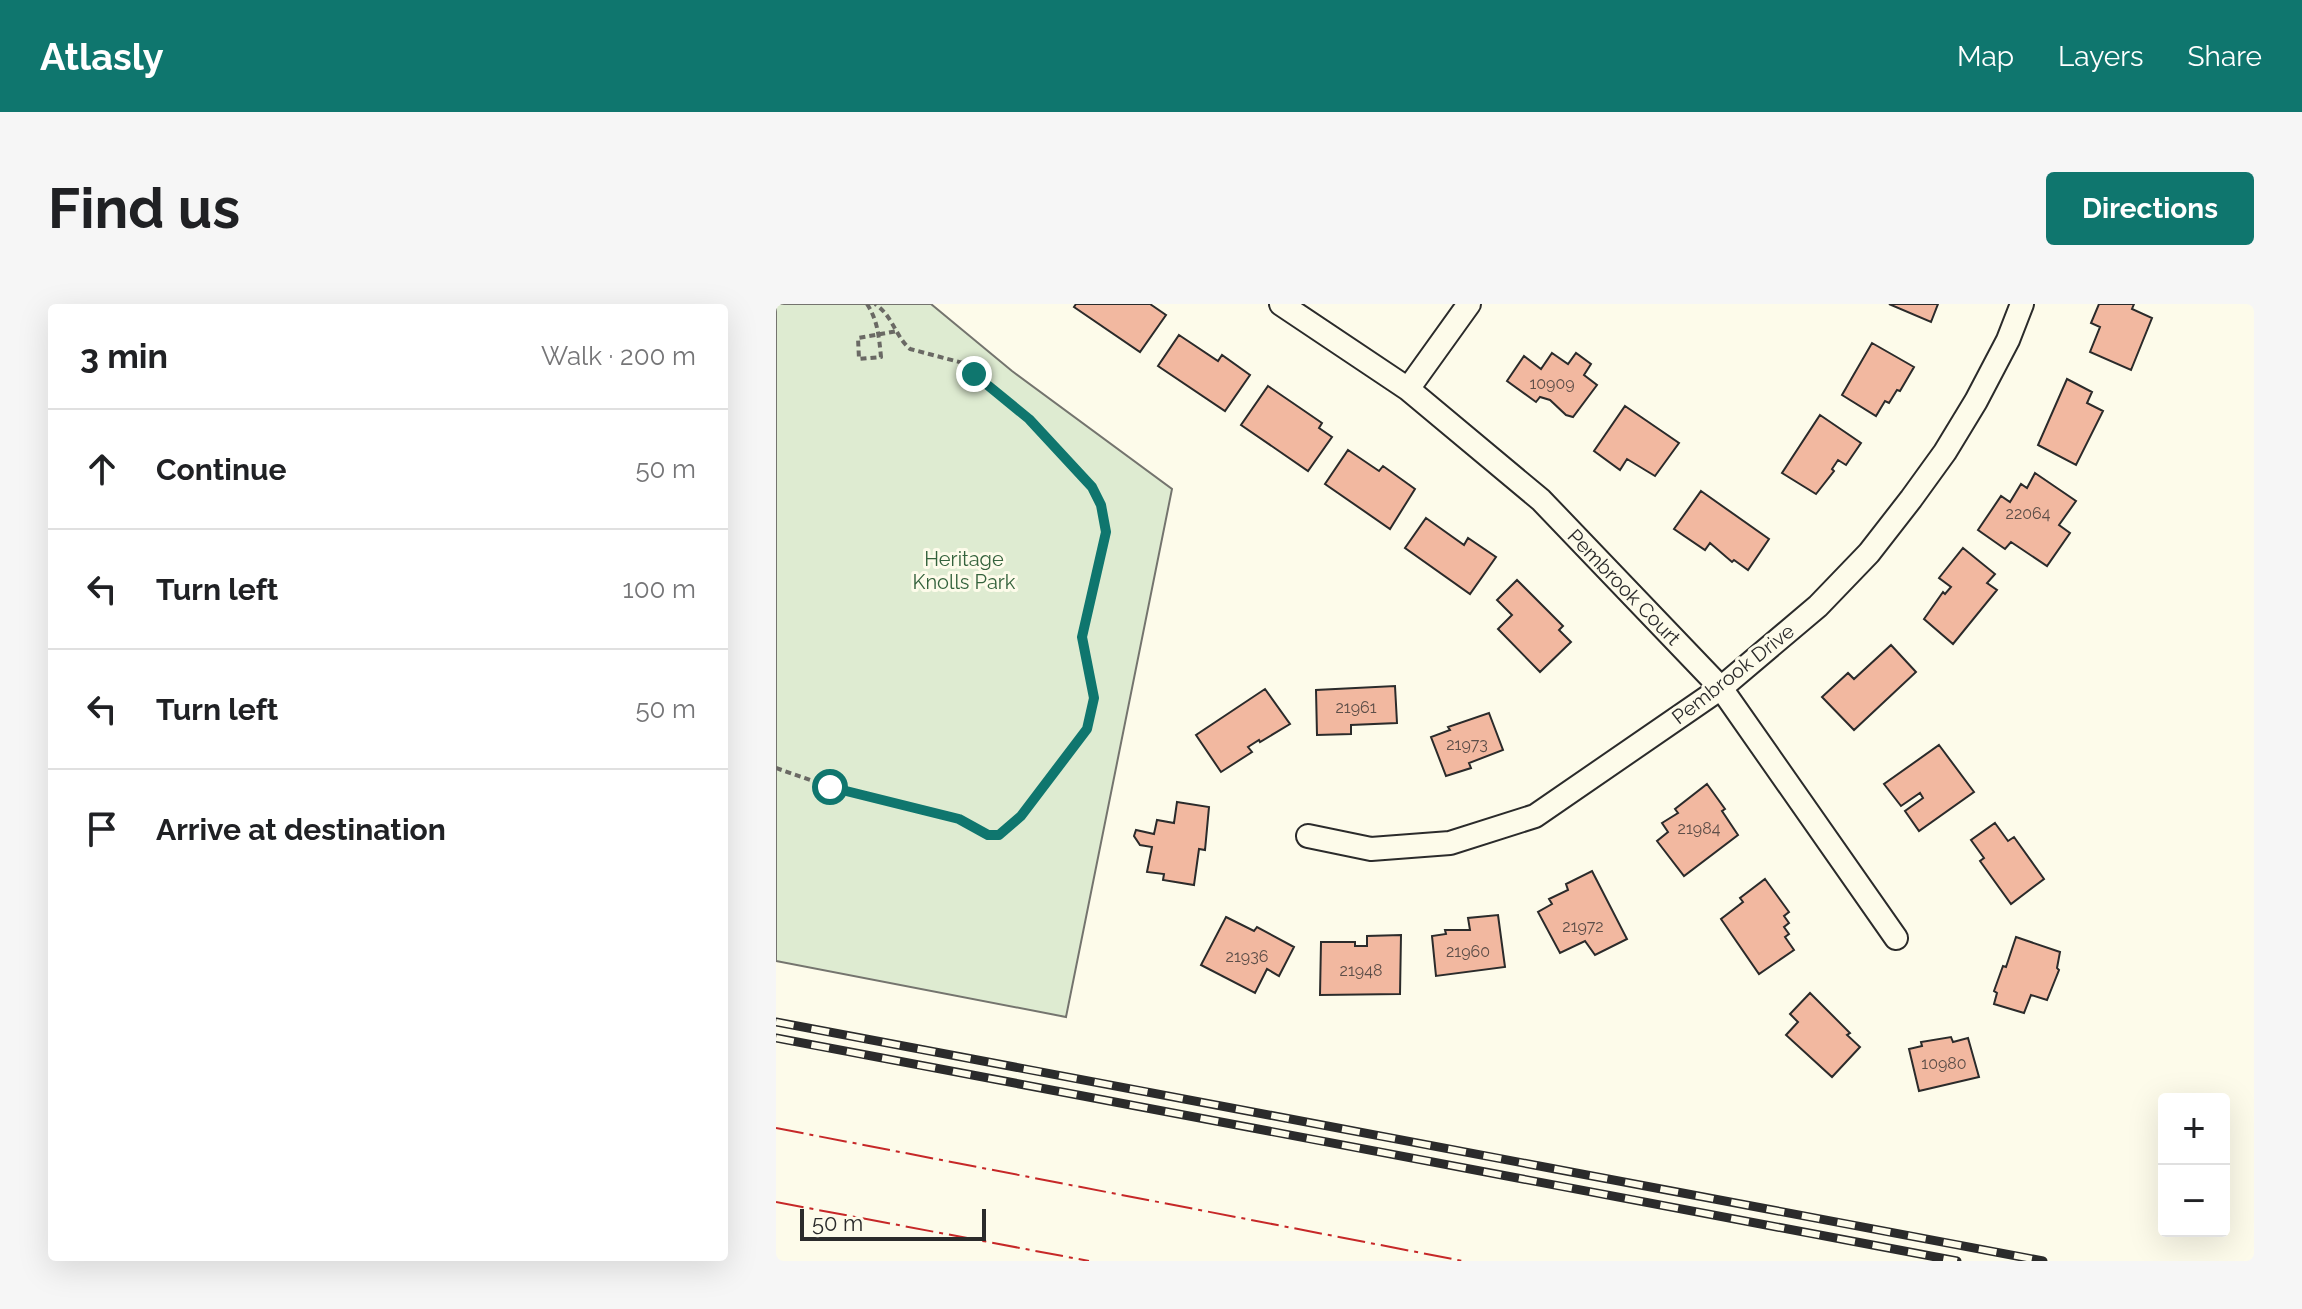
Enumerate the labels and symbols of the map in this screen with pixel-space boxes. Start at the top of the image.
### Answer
route end [956,356,992,392]
house number: 10909 [1529,374,1575,393]
house number: 22064 [2006,504,2051,523]
street label: Pembrook Court [1563,524,1686,650]
park label: Heritage Knolls Park [913,547,1016,594]
street label: Pembrook Drive [1667,619,1799,729]
house number: 21961 [1335,698,1377,717]
house number: 21973 [1446,735,1488,754]
route start [812,769,848,805]
house number: 21984 [1678,819,1721,838]
house number: 21972 [1562,917,1604,936]
house number: 21960 [1446,942,1490,961]
house number: 21936 [1226,947,1268,966]
house number: 21948 [1340,961,1382,980]
house number: 10980 [1921,1054,1967,1073]
scale bar [800,1205,986,1241]

